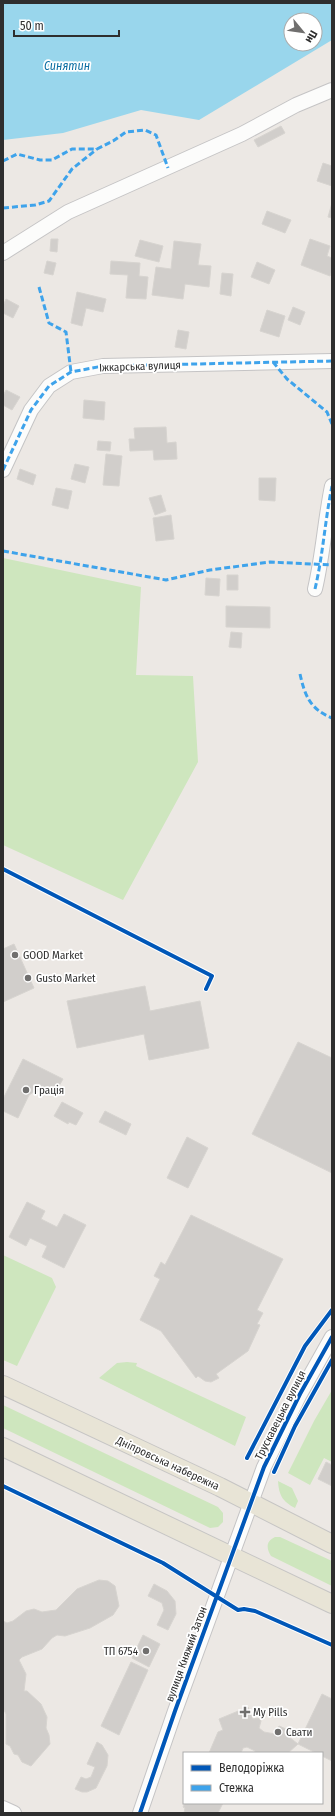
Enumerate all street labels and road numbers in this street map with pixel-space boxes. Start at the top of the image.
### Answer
street label: Іжкарська вулиця [99,359,181,374]
street label: Трускавецька вулиця [252,1368,309,1462]
street label: Дніпровська набережна [113,1433,221,1493]
street label: вулиця Княжий Затон [163,1605,210,1704]

